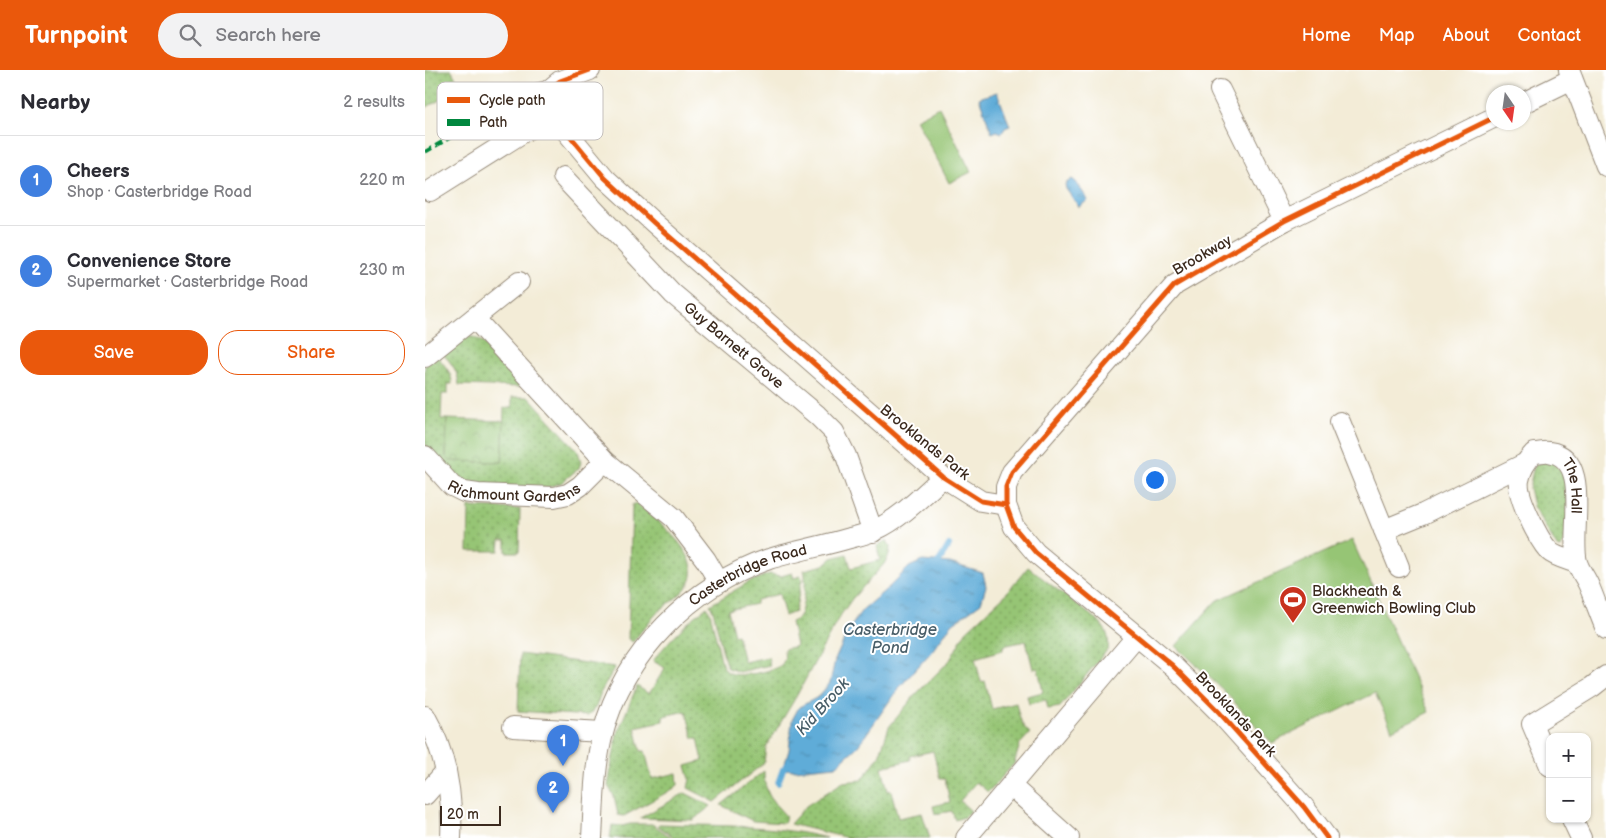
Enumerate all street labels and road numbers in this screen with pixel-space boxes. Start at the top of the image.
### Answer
street label: Brookway [1169,231,1235,280]
street label: Guy Barnett Grove [679,298,788,393]
street label: Brooklands Park [876,400,974,485]
street label: The Hall [1558,454,1586,514]
street label: Richmount Gardens [444,476,585,507]
street label: Casterbridge Road [685,540,809,611]
street label: Brooklands Park [1191,668,1281,762]

